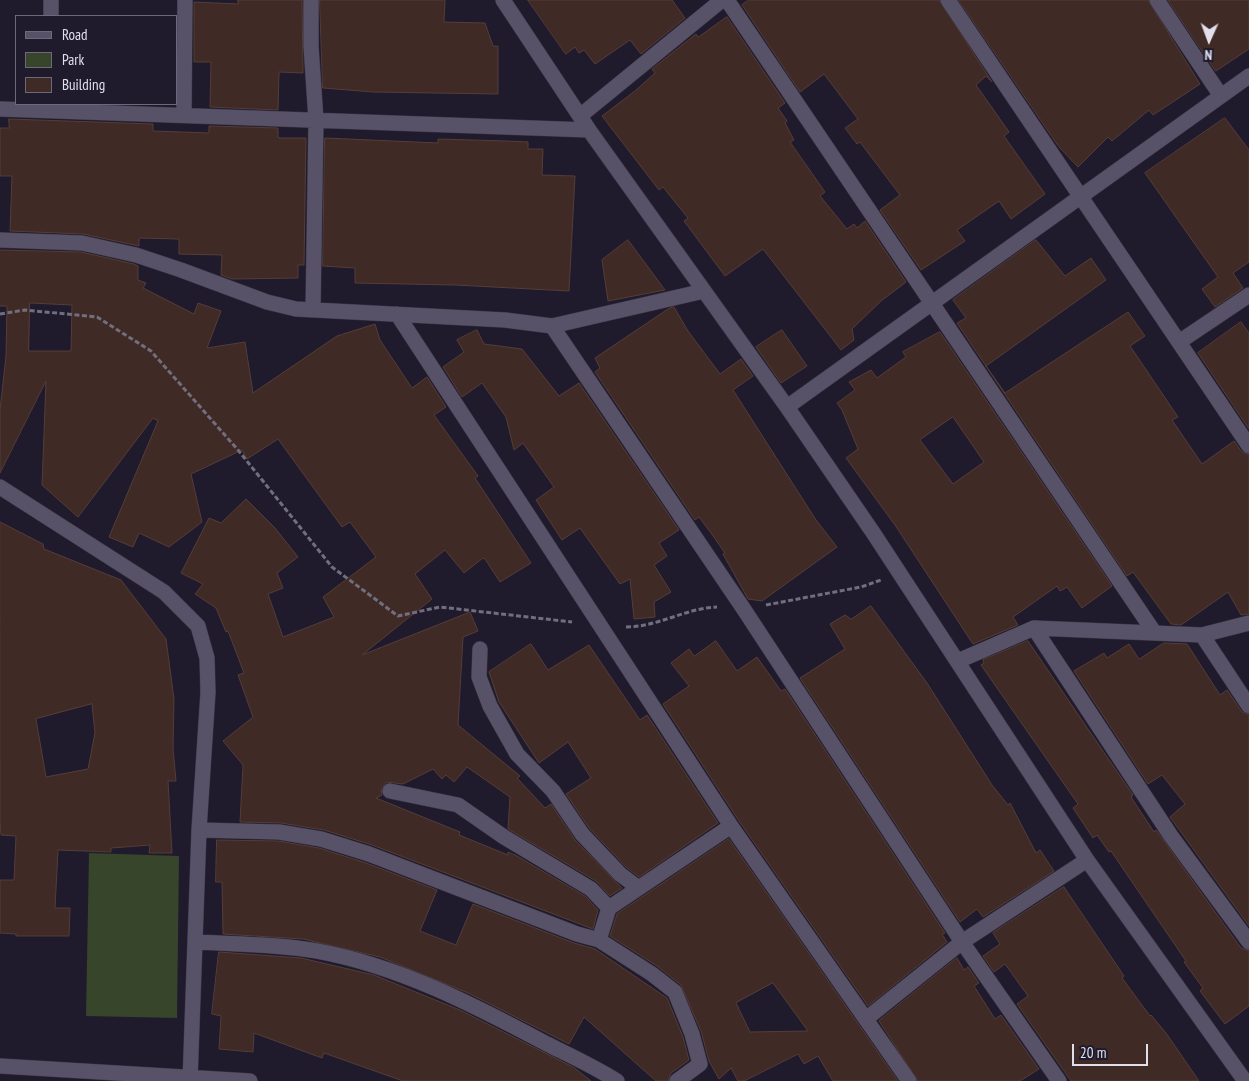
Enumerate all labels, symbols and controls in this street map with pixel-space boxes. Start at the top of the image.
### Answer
legend [15,15,178,105]
north arrow [1184,15,1234,65]
text: Road [62,25,88,44]
text: N [1204,46,1213,64]
text: Park [62,50,84,69]
text: Building [62,75,105,94]
scale bar [1074,1034,1150,1066]
text: 20 m [1080,1043,1106,1062]

